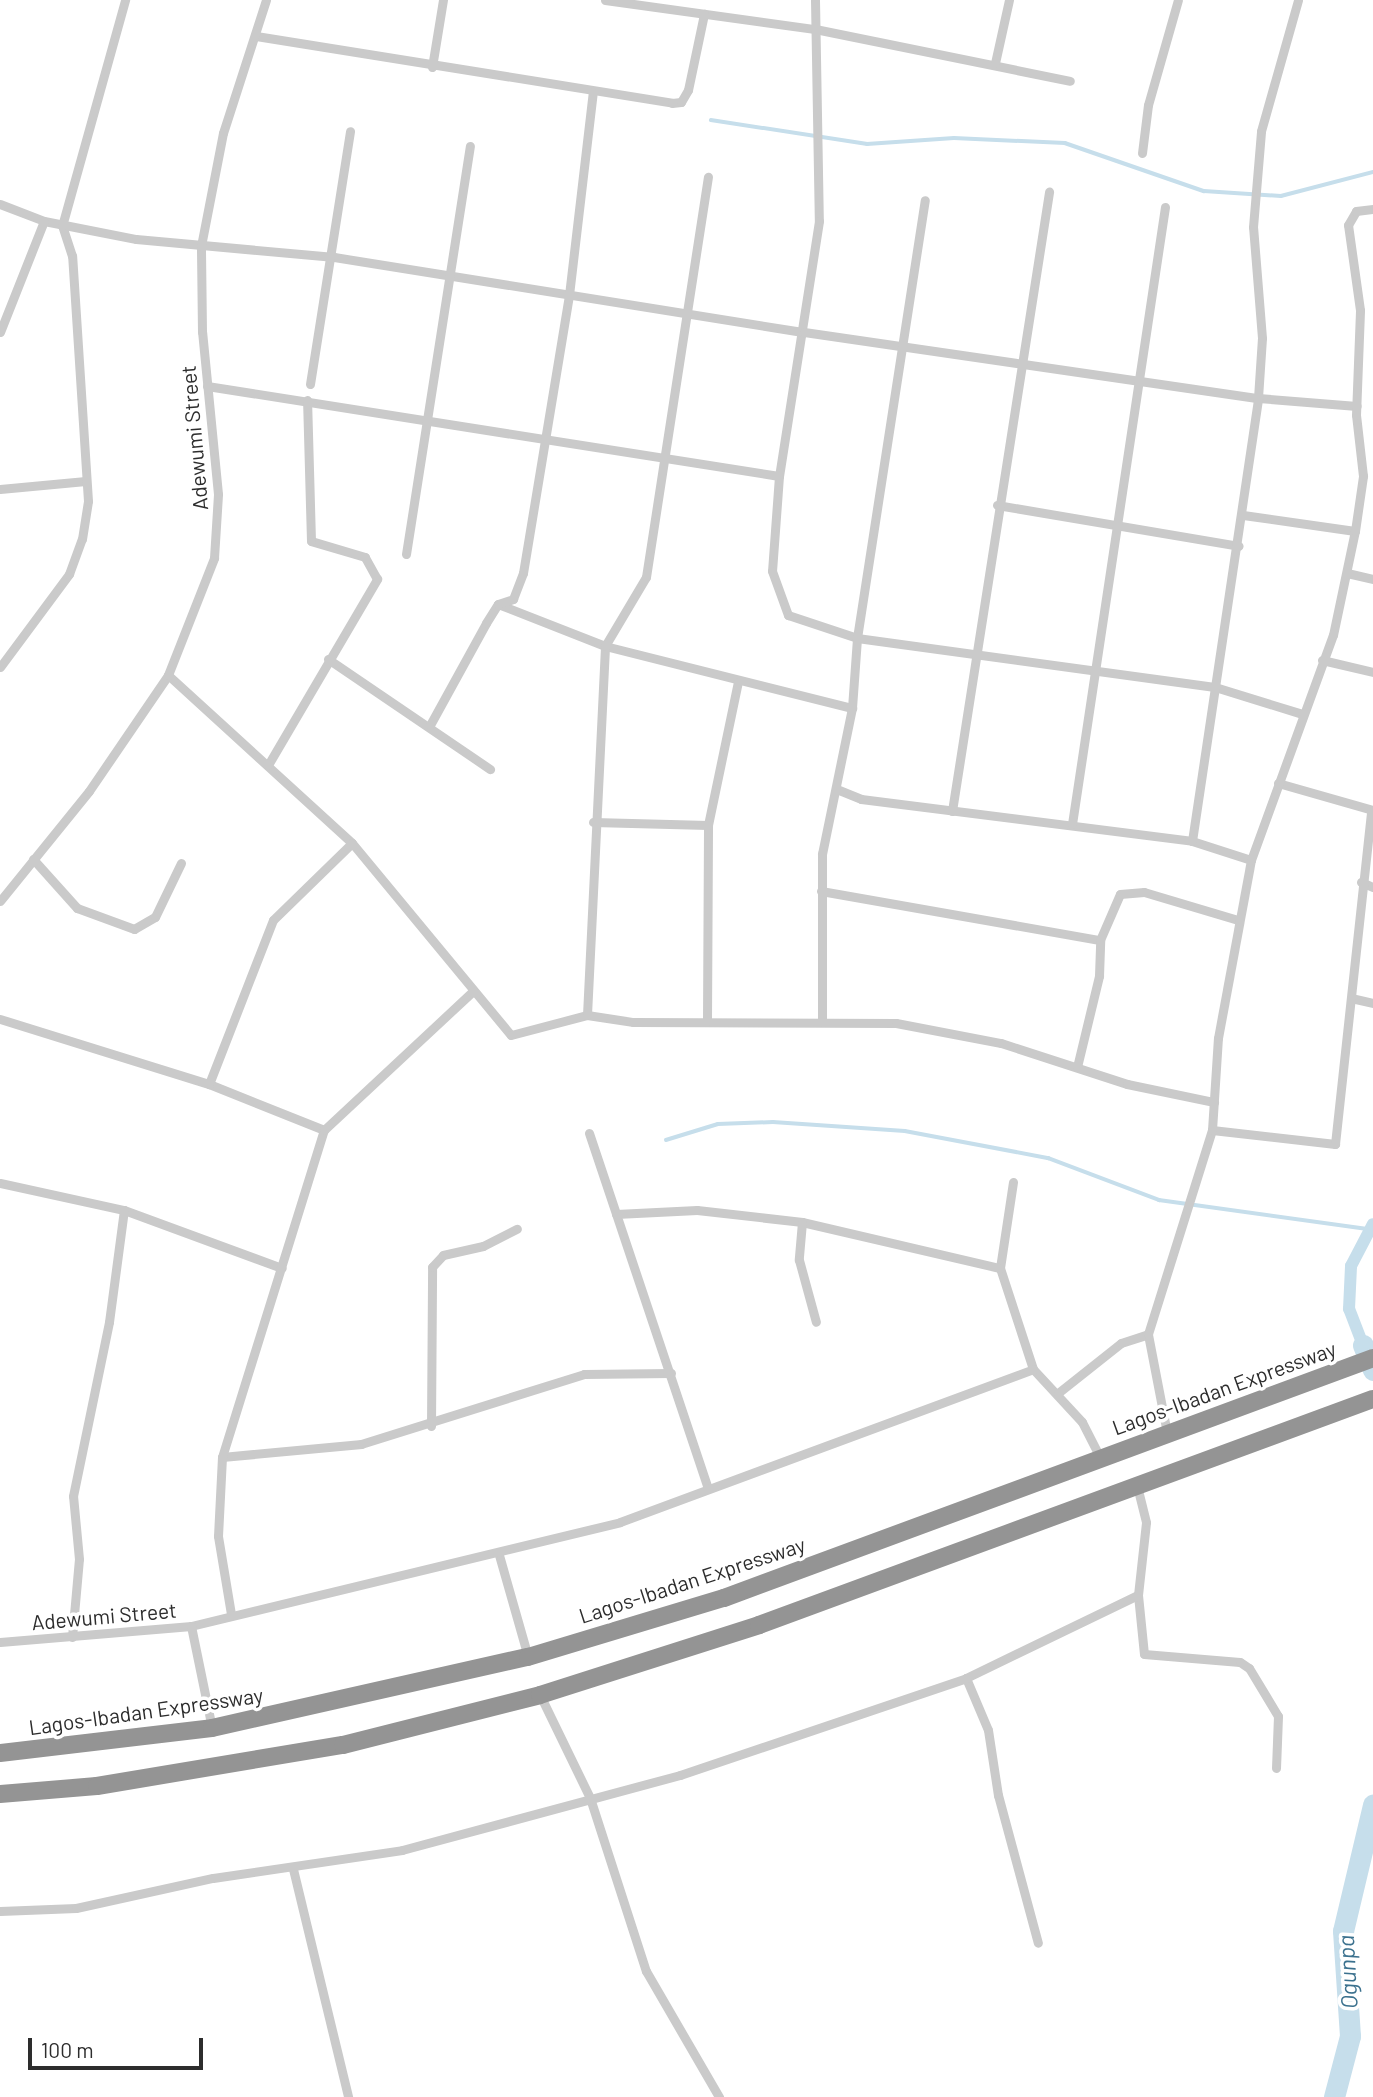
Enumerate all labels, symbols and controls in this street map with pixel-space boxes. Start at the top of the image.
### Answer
street label: Adewumi Street [175,364,213,512]
street label: Lagos-Ibadan Expressway [1109,1336,1339,1440]
street label: Lagos-Ibadan Expressway [576,1531,808,1629]
street label: Adewumi Street [30,1597,178,1635]
street label: Lagos-Ibadan Expressway [27,1682,265,1740]
water label: Ogunpa [1331,1934,1363,2010]
scale bar [32,2024,206,2068]
text: 100 m [41,2037,94,2062]

